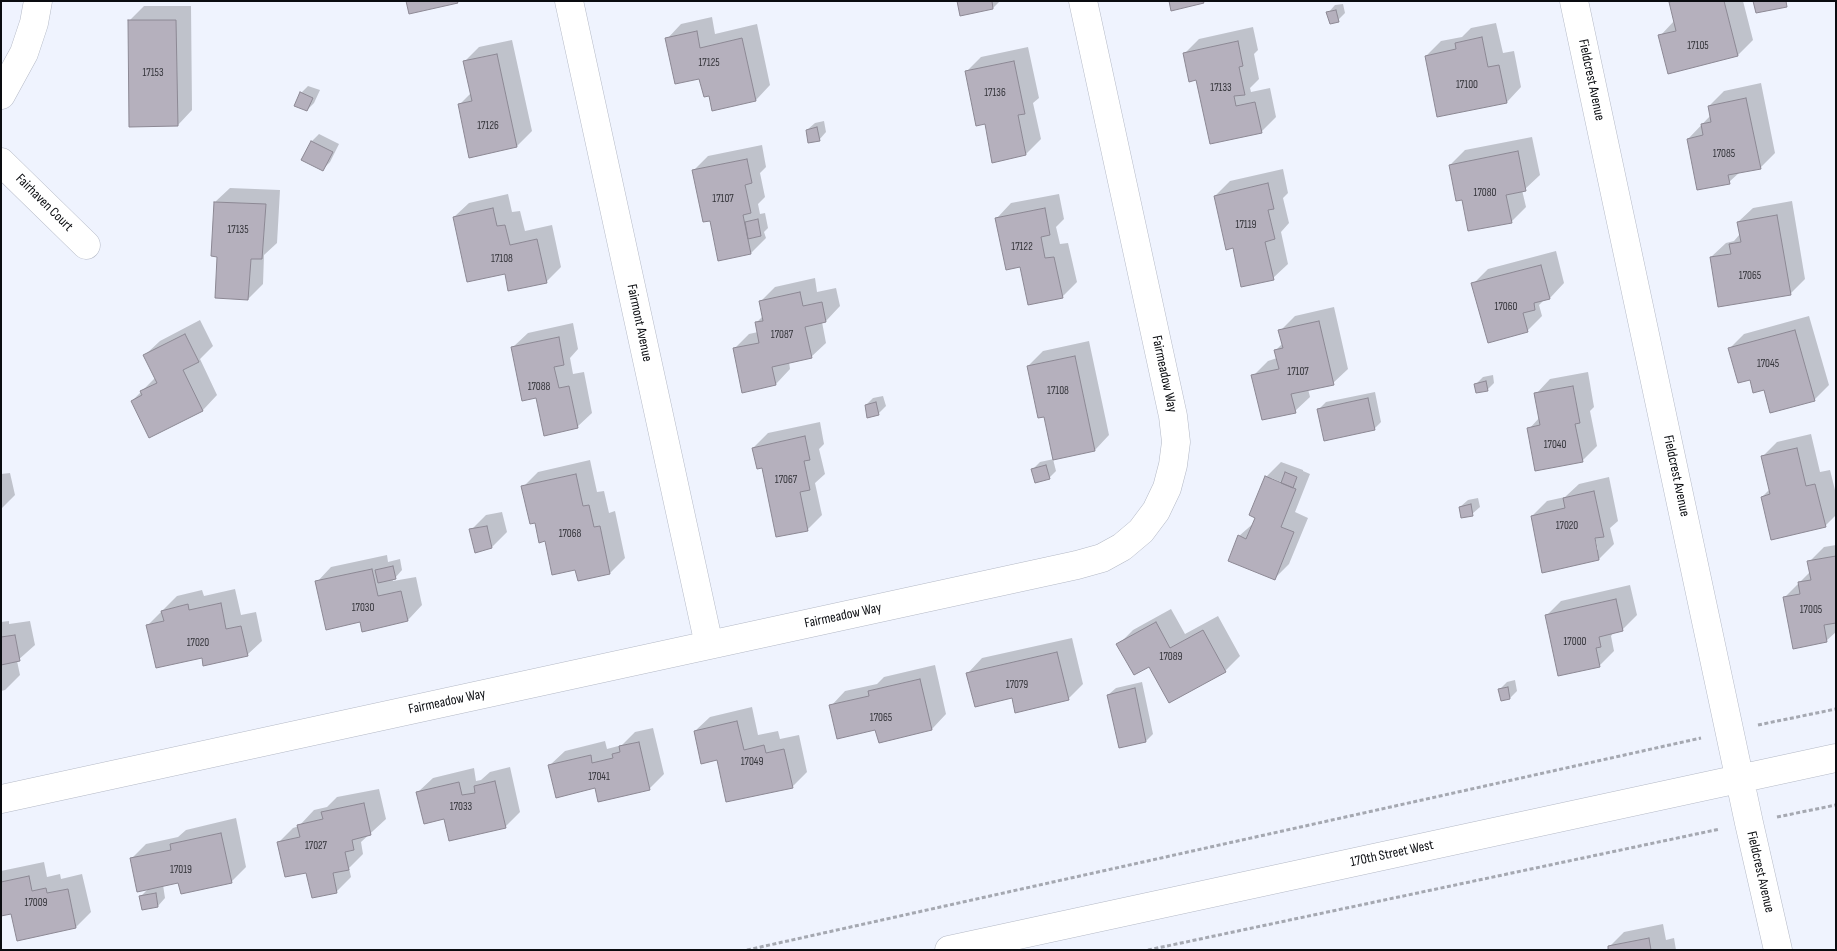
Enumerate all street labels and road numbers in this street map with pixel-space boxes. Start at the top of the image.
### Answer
street label: Fieldcrest Avenue [1574,38,1608,122]
street label: Fairhaven Court [12,171,76,235]
street label: Fairmont Avenue [623,283,655,363]
street label: Fairmeadow Way [1148,334,1180,414]
street label: Fieldcrest Avenue [1659,434,1693,518]
street label: Fairmeadow Way [803,600,883,632]
street label: Fairmeadow Way [407,686,487,718]
street label: Fieldcrest Avenue [1742,830,1778,914]
street label: 170th Street West [1349,837,1435,871]

